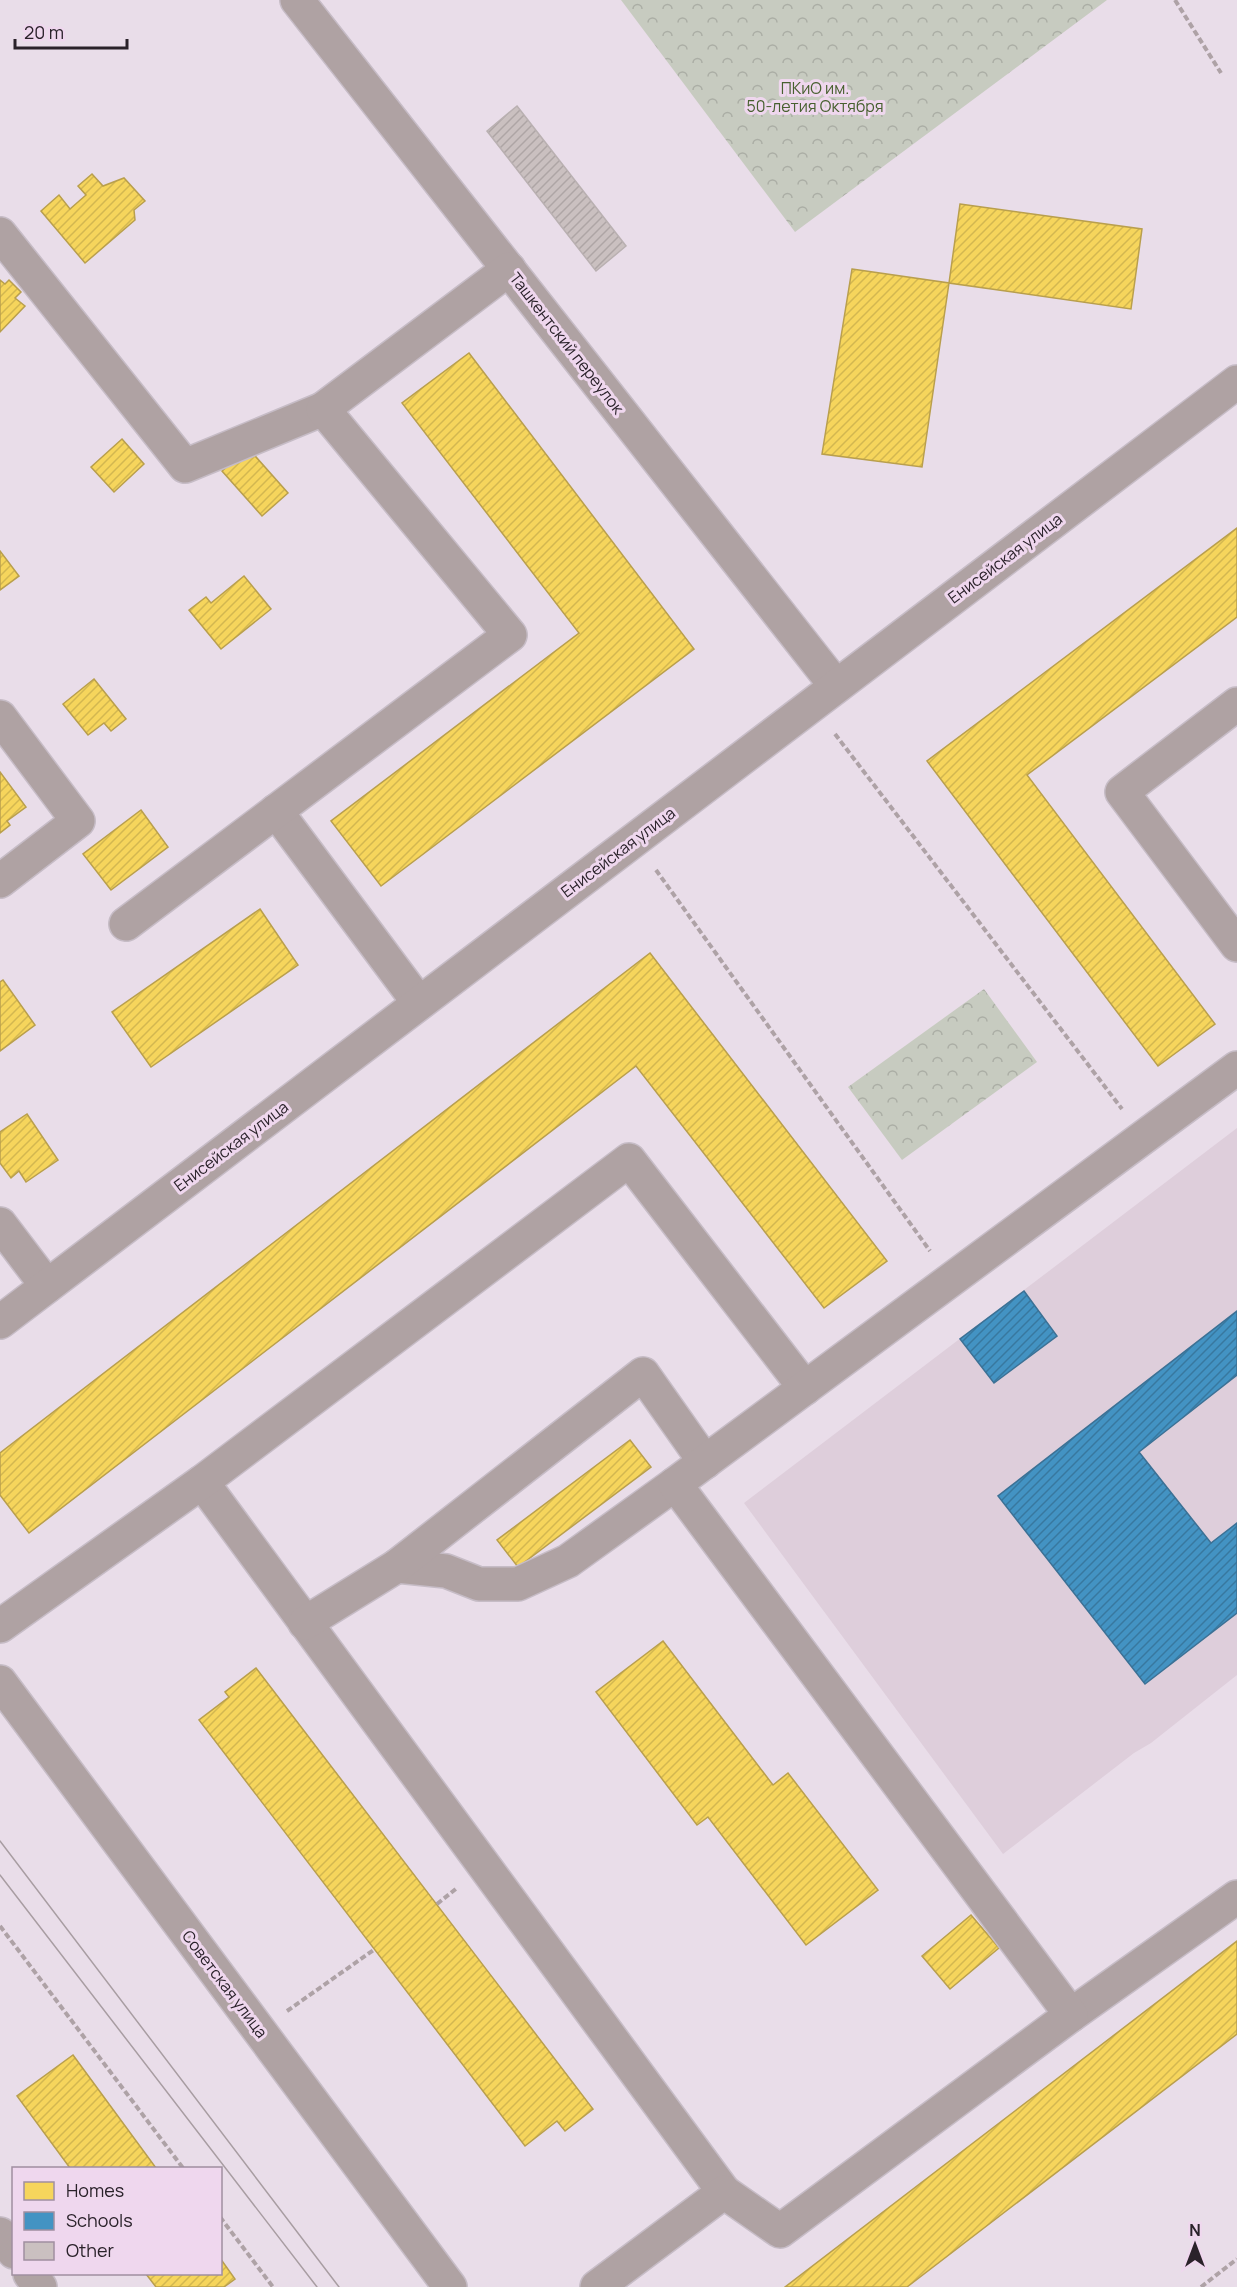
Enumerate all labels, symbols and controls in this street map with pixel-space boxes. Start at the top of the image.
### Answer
scale bar [15,12,128,50]
text: 20 m [24,20,64,44]
park label: ПКиО им. 50-летия Октября [746,77,884,117]
street label: Ташкентский переулок [505,268,630,419]
street label: Енисейская улица [943,508,1067,608]
street label: Енисейская улица [556,802,680,902]
street label: Енисейская улица [169,1096,293,1196]
street label: Советская улица [177,1926,273,2042]
legend [12,2167,222,2275]
text: Homes [66,2178,124,2202]
text: Schools [66,2208,133,2232]
north arrow [1165,2215,1225,2275]
text: N [1189,2219,1201,2241]
text: Other [66,2238,114,2262]

